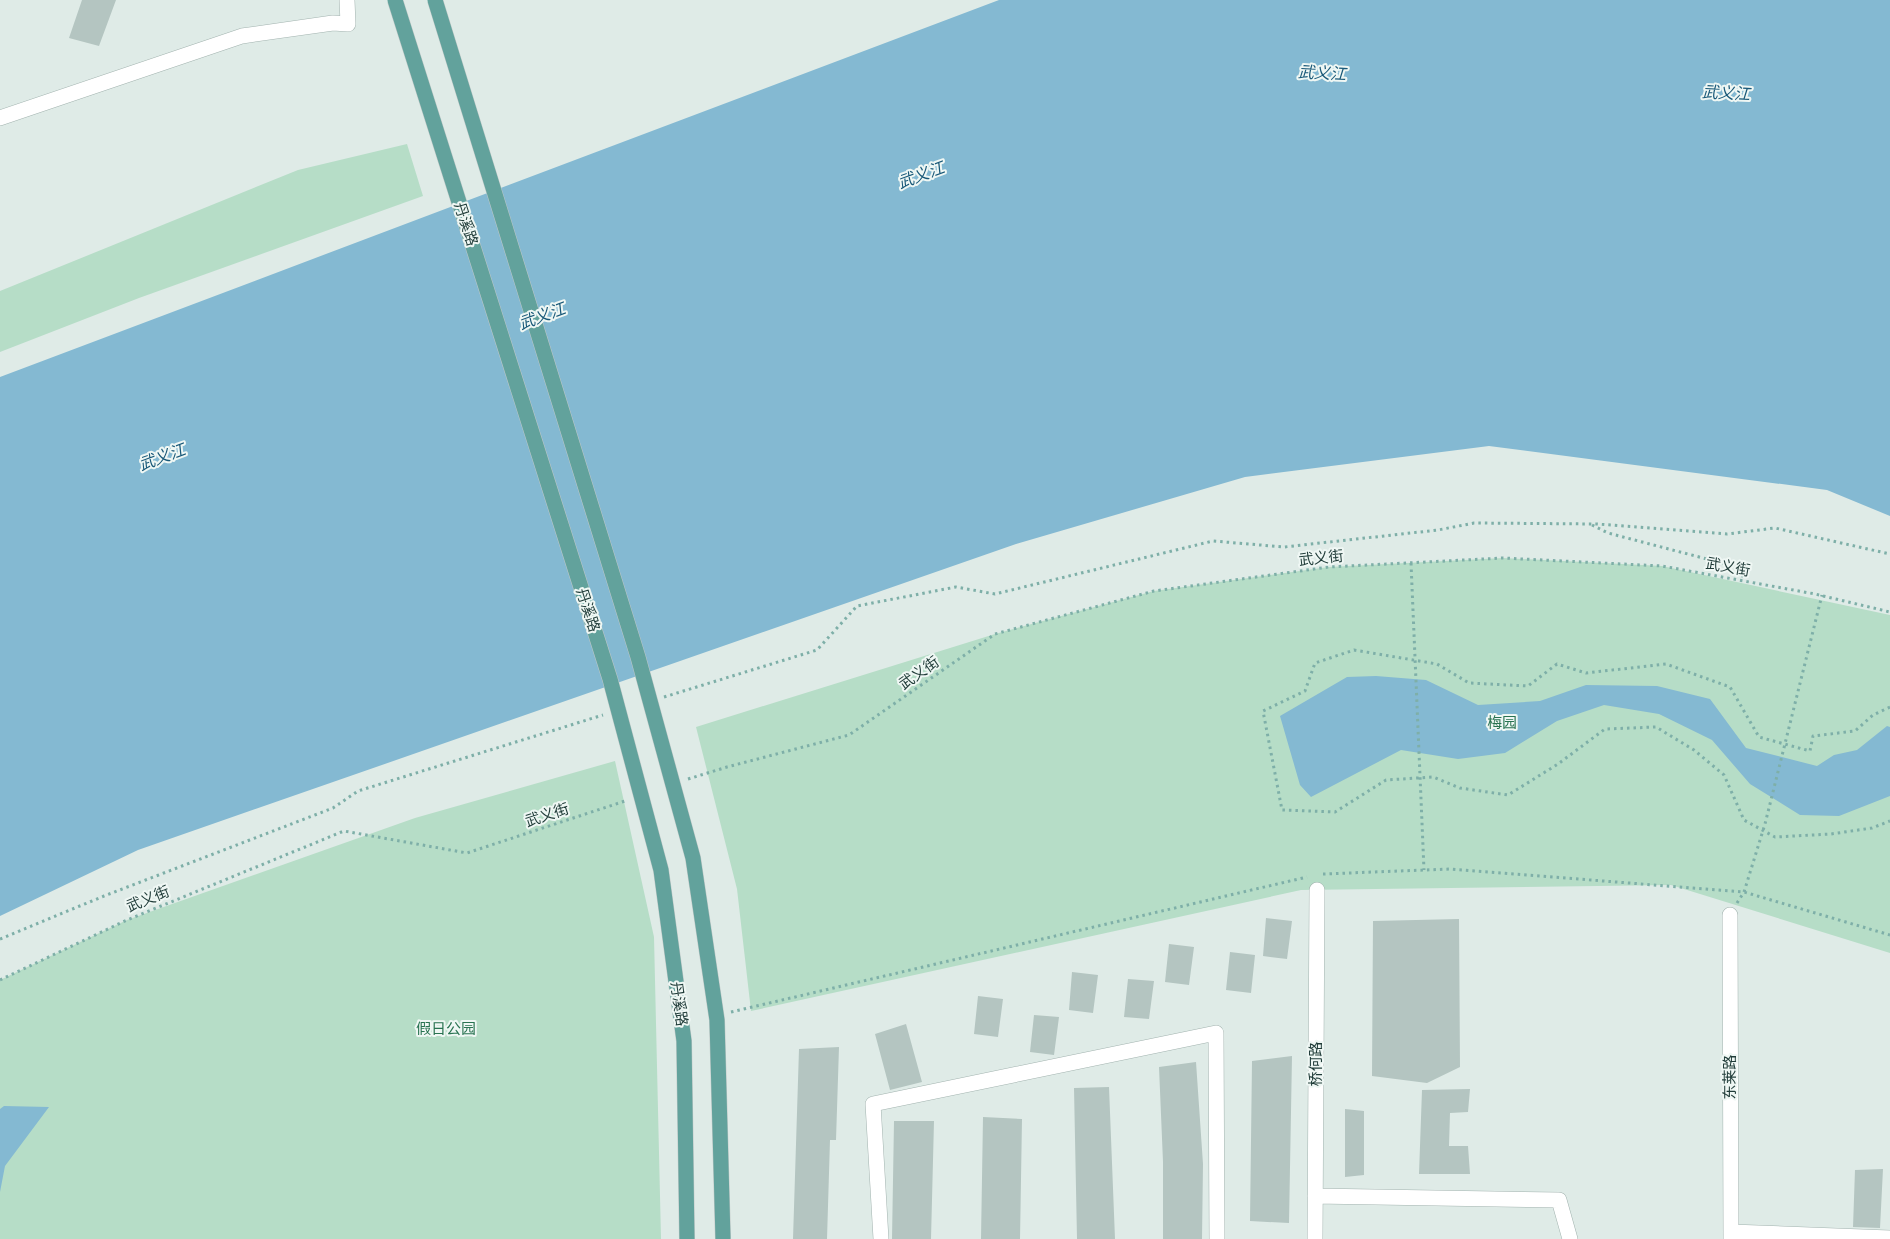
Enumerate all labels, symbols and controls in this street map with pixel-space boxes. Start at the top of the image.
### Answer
water label: 武义江 [1297,61,1349,85]
water label: 武义江 [1701,81,1753,105]
water label: 武义江 [895,156,949,193]
street label: 丹溪路 [450,200,482,248]
water label: 武义江 [516,297,570,334]
water label: 武义江 [136,438,190,475]
street label: 武义街 [1298,546,1344,570]
street label: 武义街 [1704,553,1752,581]
street label: 丹溪路 [572,586,604,634]
street label: 武义街 [895,652,943,694]
park label: 梅园 [1487,713,1517,733]
street label: 武义街 [523,799,571,831]
street label: 武义街 [123,881,173,917]
street label: 丹溪路 [666,980,692,1028]
park label: 假日公园 [416,1019,476,1039]
street label: 桥何路 [1306,1041,1326,1087]
street label: 东莱路 [1720,1054,1740,1100]

